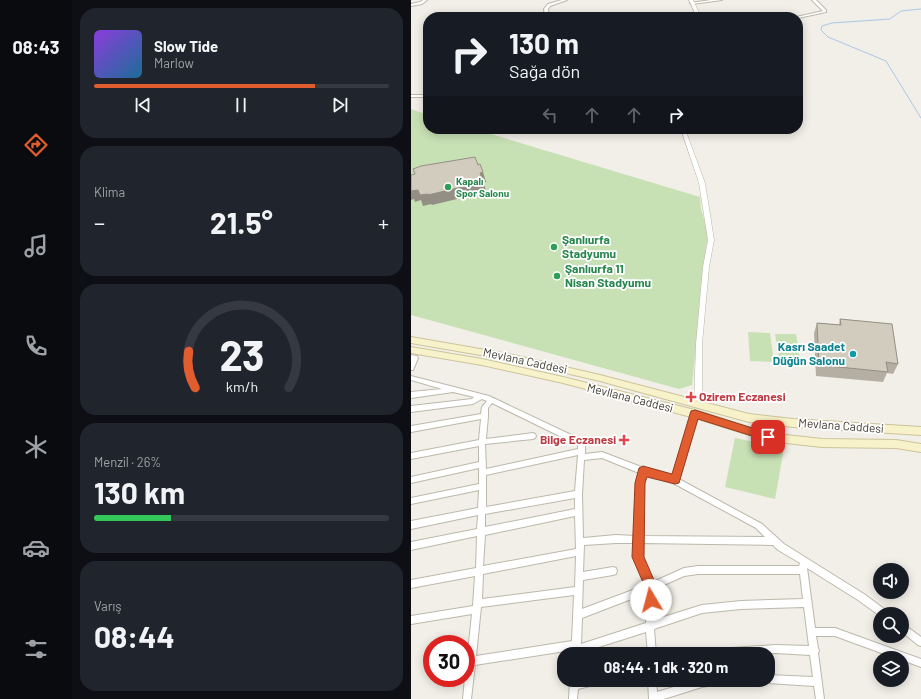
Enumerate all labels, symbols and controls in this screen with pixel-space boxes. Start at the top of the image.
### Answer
text: 130 m [509,26,579,60]
icon: right [443,28,495,80]
text: 08:43 [12,36,60,58]
text: Slow Tide [154,37,218,55]
text: Marlow [154,55,194,71]
text: Sağa dön [509,60,580,82]
icon: previous [132,94,154,116]
icon: pause [230,94,252,116]
icon: next [329,94,351,116]
icon: left [539,104,561,126]
icon: ahead [581,104,603,126]
icon: ahead [623,104,645,126]
icon: right [665,104,687,126]
icon: directions [22,131,50,159]
place label: Kapalı Spor Salonu [456,175,509,199]
marker: Kapalı Spor Salonu [443,182,453,192]
text: Klima [94,184,125,200]
text: 21.5° [210,204,273,240]
text: − [94,209,105,235]
text: + [378,209,389,235]
icon: music [22,232,50,260]
place label: Şanlıurfa Stadyumu [562,232,616,260]
marker: Şanlıurfa Stadyumu [549,242,559,252]
place label: Şanlıurfa 11 Nisan Stadyumu [565,261,651,289]
marker: Şanlıurfa 11 Nisan Stadyumu [552,271,562,281]
text: 23 [219,328,264,378]
icon: phone [22,332,50,360]
place label: Kasrı Saadet Düğün Salonu [773,339,845,367]
street label: Mevlana Caddesi [482,344,568,376]
marker: Kasrı Saadet Düğün Salonu [848,349,858,359]
text: km/h [225,377,258,394]
street label: Mevllana Caddesi [586,380,675,414]
place label: Ozirem Eczanesi [699,389,786,403]
marker: Ozirem Eczanesi [686,392,696,402]
street label: Mevlana Caddesi [798,415,884,435]
pin [751,420,785,454]
icon: arrive [757,426,779,448]
place label: Bilge Eczanesi [540,432,616,446]
icon: climate [22,433,50,461]
marker: Bilge Eczanesi [619,435,629,445]
text: Menzil · 26% [94,454,161,470]
text: 130 km [94,474,185,510]
icon: car [22,534,50,562]
map controls [873,563,909,687]
button: sound [873,563,909,599]
position arrow [630,579,672,621]
text: Varış [94,598,121,614]
button: search [873,607,909,643]
text: 08:44 [94,618,175,654]
icon: filters [22,635,50,663]
speed limit sign: 30 [423,635,475,687]
button: layers [873,651,909,687]
text: 08:44 · 1 dk · 320 m [604,658,728,676]

